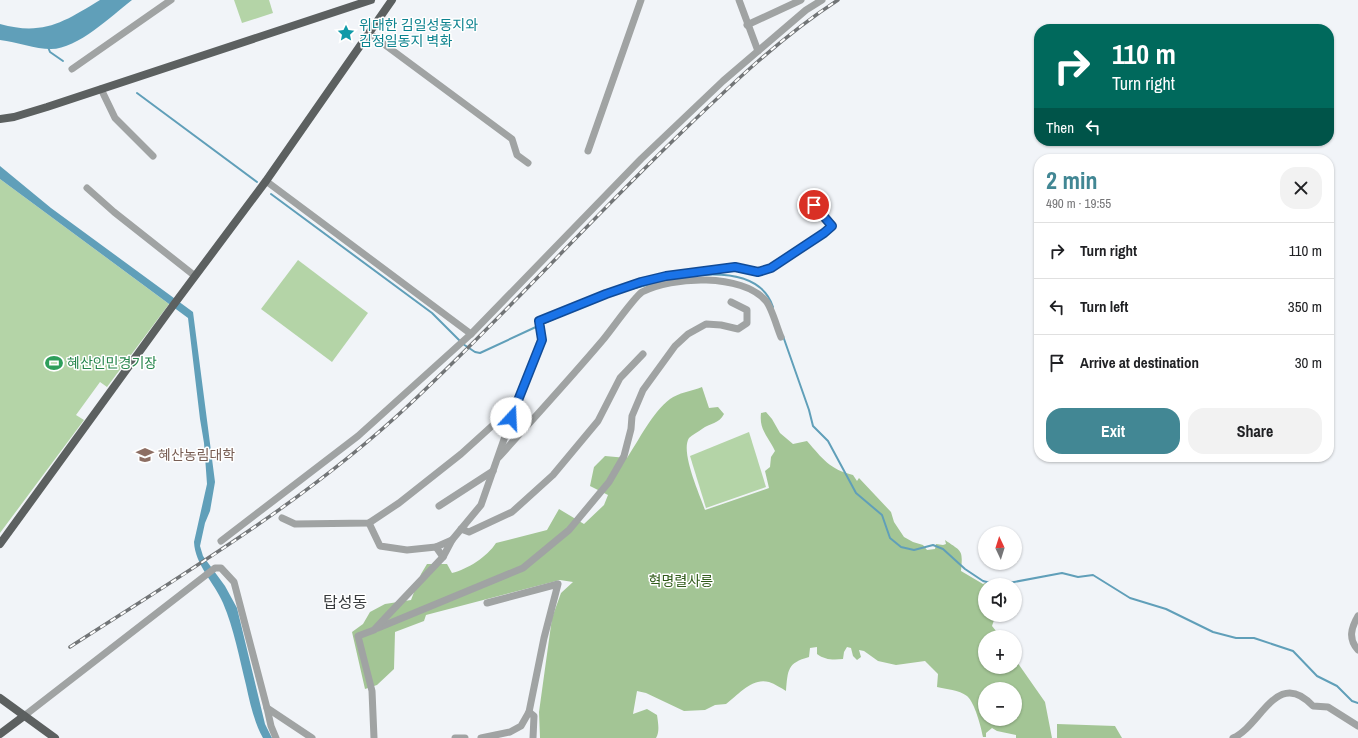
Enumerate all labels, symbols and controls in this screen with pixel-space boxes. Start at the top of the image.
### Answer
place label: 위대한 김일성동지와 김정일동지 벽화 [359,16,478,50]
place icon: 위대한 김일성동지와 김정일동지 벽화 [336,23,356,43]
text: 110 m [1112,35,1176,73]
icon: right [1046,40,1098,92]
text: Turn right [1112,71,1175,96]
icon: left [1082,116,1104,138]
text: Then [1046,117,1074,138]
text: 2 min [1046,164,1097,196]
button: close [1280,167,1322,209]
pin [797,188,831,222]
icon: arrive [803,194,825,216]
text: 490 m · 19:55 [1046,195,1111,212]
icon: right [1046,240,1068,262]
text: Turn right [1080,240,1137,261]
text: 110 m [1289,240,1322,261]
icon: left [1046,296,1068,318]
text: Turn left [1080,296,1128,317]
text: 350 m [1288,296,1322,317]
icon: arrive [1046,352,1068,374]
text: Arrive at destination [1080,352,1199,373]
text: 30 m [1295,352,1322,373]
sports icon: 혜산인민경기장 [44,353,64,373]
place label: 혜산인민경기장 [67,354,157,372]
position arrow [490,397,532,439]
button: Exit [1046,408,1180,454]
button: Share [1188,408,1322,454]
school or university icon: 혜산농림대학 [135,445,155,465]
place label: 혜산농림대학 [158,446,235,464]
north arrow [978,526,1022,570]
map controls [978,526,1022,726]
park label: 혁명렬사릉 [649,572,713,590]
button: sound [978,578,1022,622]
district label: 탑성동 [323,591,367,613]
button: + [978,630,1022,674]
button: − [978,682,1022,726]

